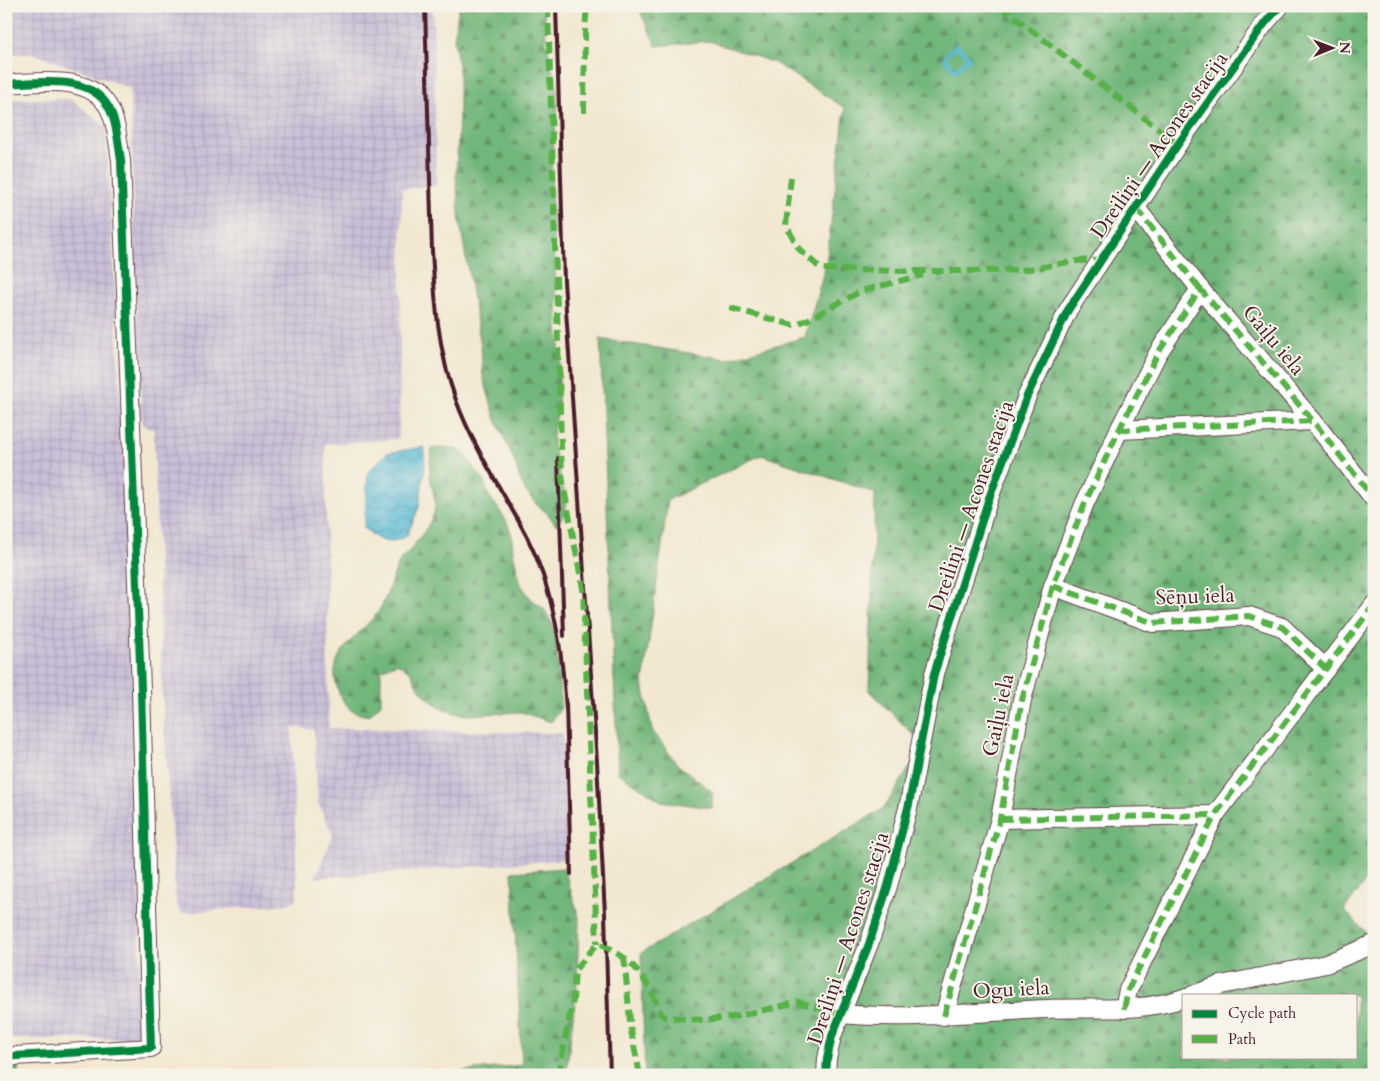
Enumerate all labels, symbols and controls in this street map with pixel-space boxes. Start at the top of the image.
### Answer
north arrow [1308,22,1358,72]
text: N [1335,42,1354,54]
street label: Dreiliņi — Acones stacija [1084,46,1235,244]
street label: Gaiļu iela [1236,299,1312,382]
street label: Dreiliņi — Acones stacija [922,397,1021,616]
street label: Sēņu iela [1155,581,1235,612]
street label: Gaiļu iela [976,671,1021,759]
street label: Dreiliņi — Acones stacija [800,828,897,1048]
street label: Ogu iela [972,973,1050,1006]
legend [1182,994,1358,1058]
text: Cycle path [1228,1003,1297,1023]
text: Path [1228,1029,1257,1049]

